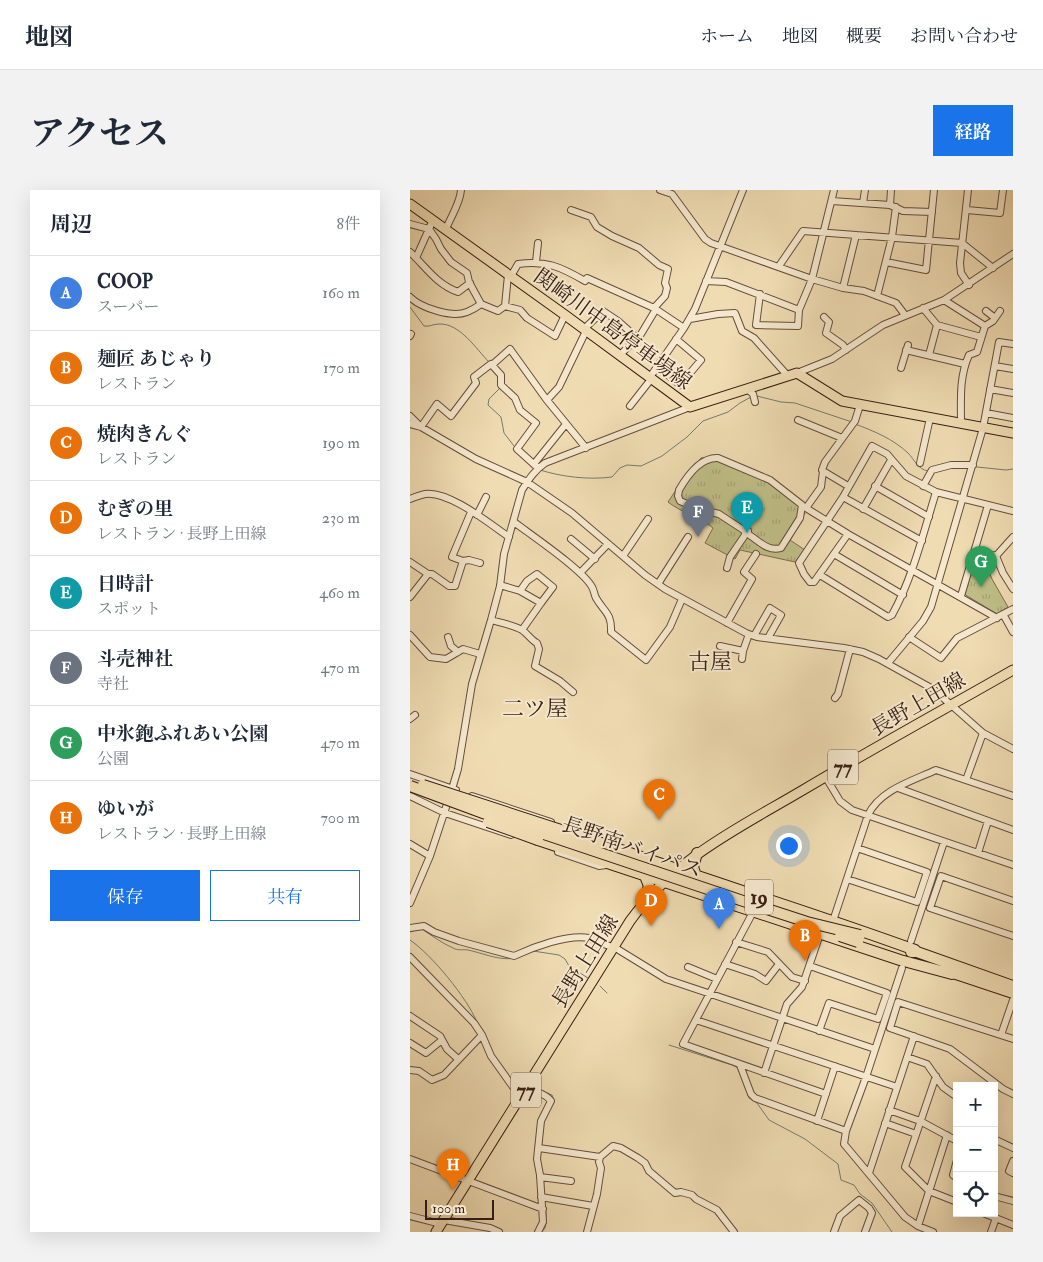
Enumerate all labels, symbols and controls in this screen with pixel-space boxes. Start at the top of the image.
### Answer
text: 地図 [25,22,73,53]
text: ホーム [700,25,754,48]
text: 地図 [782,25,818,48]
text: 概要 [846,25,882,48]
text: お問い合わせ [910,25,1018,48]
button: 経路 [933,105,1013,156]
text: アクセス [30,112,169,156]
text: 周辺 [50,211,92,238]
text: 8件 [336,214,360,234]
street label: 関崎川中島停車場線 [528,263,697,396]
text: COOP [97,270,153,294]
text: A [61,283,71,303]
text: 160 m [322,283,360,303]
text: スーパー [97,297,159,317]
text: 麺匠 あじゃり [97,347,215,371]
text: B [61,358,71,378]
text: 170 m [323,358,360,378]
text: レストラン [97,374,177,394]
text: 焼肉きんぐ [97,422,192,446]
text: C [60,433,72,453]
text: 190 m [322,433,360,453]
text: レストラン [97,449,177,469]
pin: E [731,492,763,533]
pin: F [682,496,714,537]
text: むぎの里 [97,497,173,521]
text: D [59,508,73,528]
text: 230 m [322,508,360,528]
text: レストラン · 長野上田線 [97,524,266,544]
pin: G [965,546,997,587]
text: 日時計 [97,572,154,596]
text: E [60,583,72,603]
text: 460 m [319,583,360,603]
text: スポット [97,599,161,619]
text: 斗売神社 [97,647,173,671]
district label: 古屋 [688,648,732,676]
text: F [61,658,71,678]
text: 470 m [320,658,360,678]
street label: 長野上田線 [866,666,970,742]
text: 寺社 [97,674,129,694]
district label: 二ツ屋 [502,695,568,723]
text: 中氷鉋ふれあい公園 [97,722,268,746]
text: G [59,733,73,753]
text: 470 m [320,733,360,753]
text: 公園 [97,749,129,769]
road number: 77 [828,750,858,784]
pin: C [643,779,675,820]
text: ゆいが [97,797,154,821]
text: H [59,808,73,828]
text: 700 m [321,808,360,828]
street label: 長野南バイパス [558,811,706,884]
text: レストラン · 長野上田線 [97,824,266,844]
your location [776,833,802,859]
button: 保存 [50,870,200,921]
button: 共有 [210,870,360,921]
road number: 19 [745,880,773,914]
pin: D [635,885,667,926]
pin: A [703,888,735,929]
street label: 長野上田線 [546,910,625,1013]
pin: B [789,920,821,961]
road number: 77 [511,1072,541,1108]
map controls [953,1082,998,1217]
button: + [953,1082,998,1127]
button: − [953,1127,998,1172]
pin: H [437,1149,469,1190]
button: locate [953,1172,998,1217]
scale bar [425,1197,494,1220]
text: 100 m [432,1200,465,1217]

